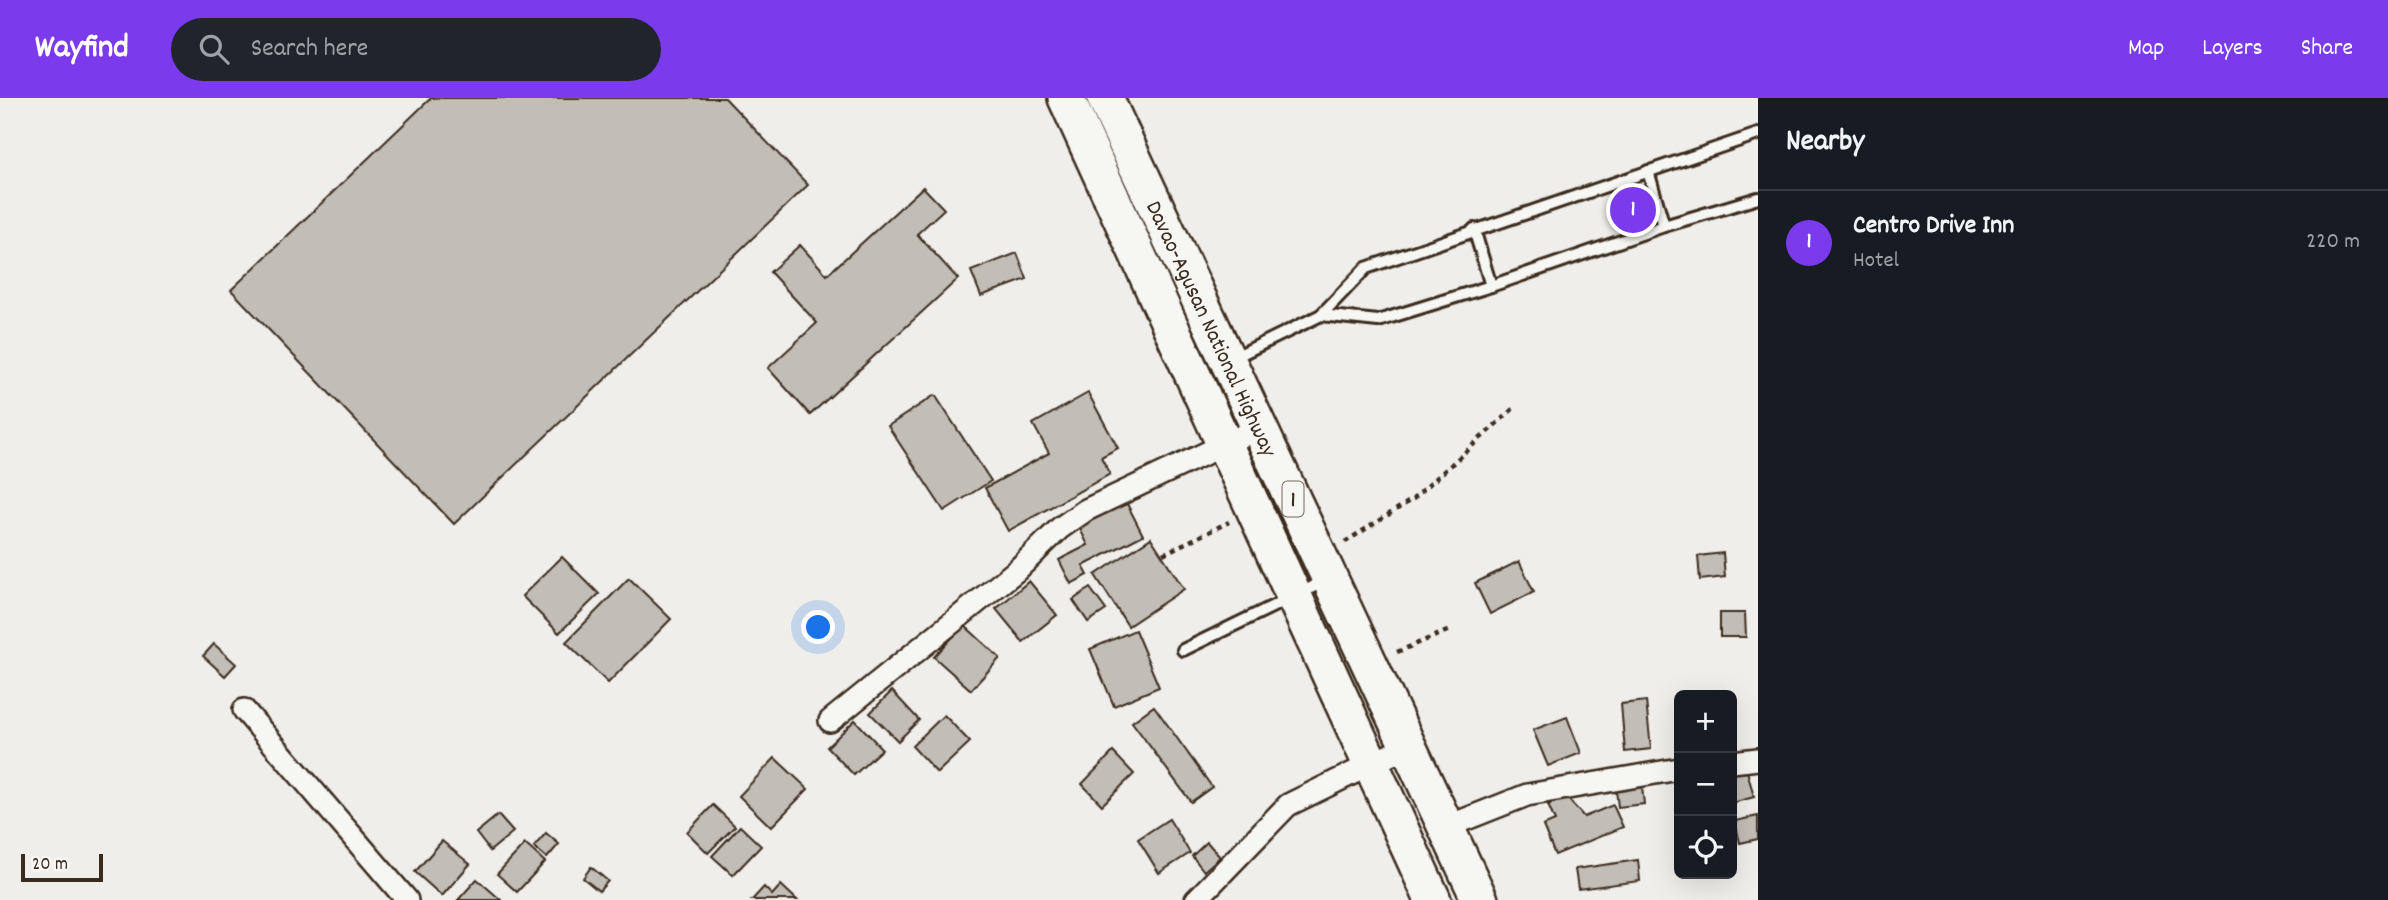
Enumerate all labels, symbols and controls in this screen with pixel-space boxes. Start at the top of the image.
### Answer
search box [171,18,661,81]
text: Wayfind [35,26,129,73]
icon: search [195,30,233,68]
text: Search here [251,31,368,68]
text: Map [2128,32,2164,66]
text: Layers [2202,32,2263,66]
text: Share [2301,32,2353,66]
text: Nearby [1786,122,1864,165]
pin: 1 [1610,184,1656,236]
street label: Davao-Agusan National Highway [1135,196,1284,464]
text: Centro Drive Inn [1853,208,2014,245]
text: 1 [1806,226,1812,259]
text: 220 m [2306,226,2360,259]
text: Hotel [1853,245,1899,278]
road number: 1 [1282,482,1304,516]
your location [801,610,835,644]
map controls [1674,690,1737,879]
button: + [1674,690,1737,753]
button: − [1674,753,1737,816]
button: locate [1674,816,1737,879]
scale bar [21,851,103,883]
text: 20 m [32,852,68,879]

